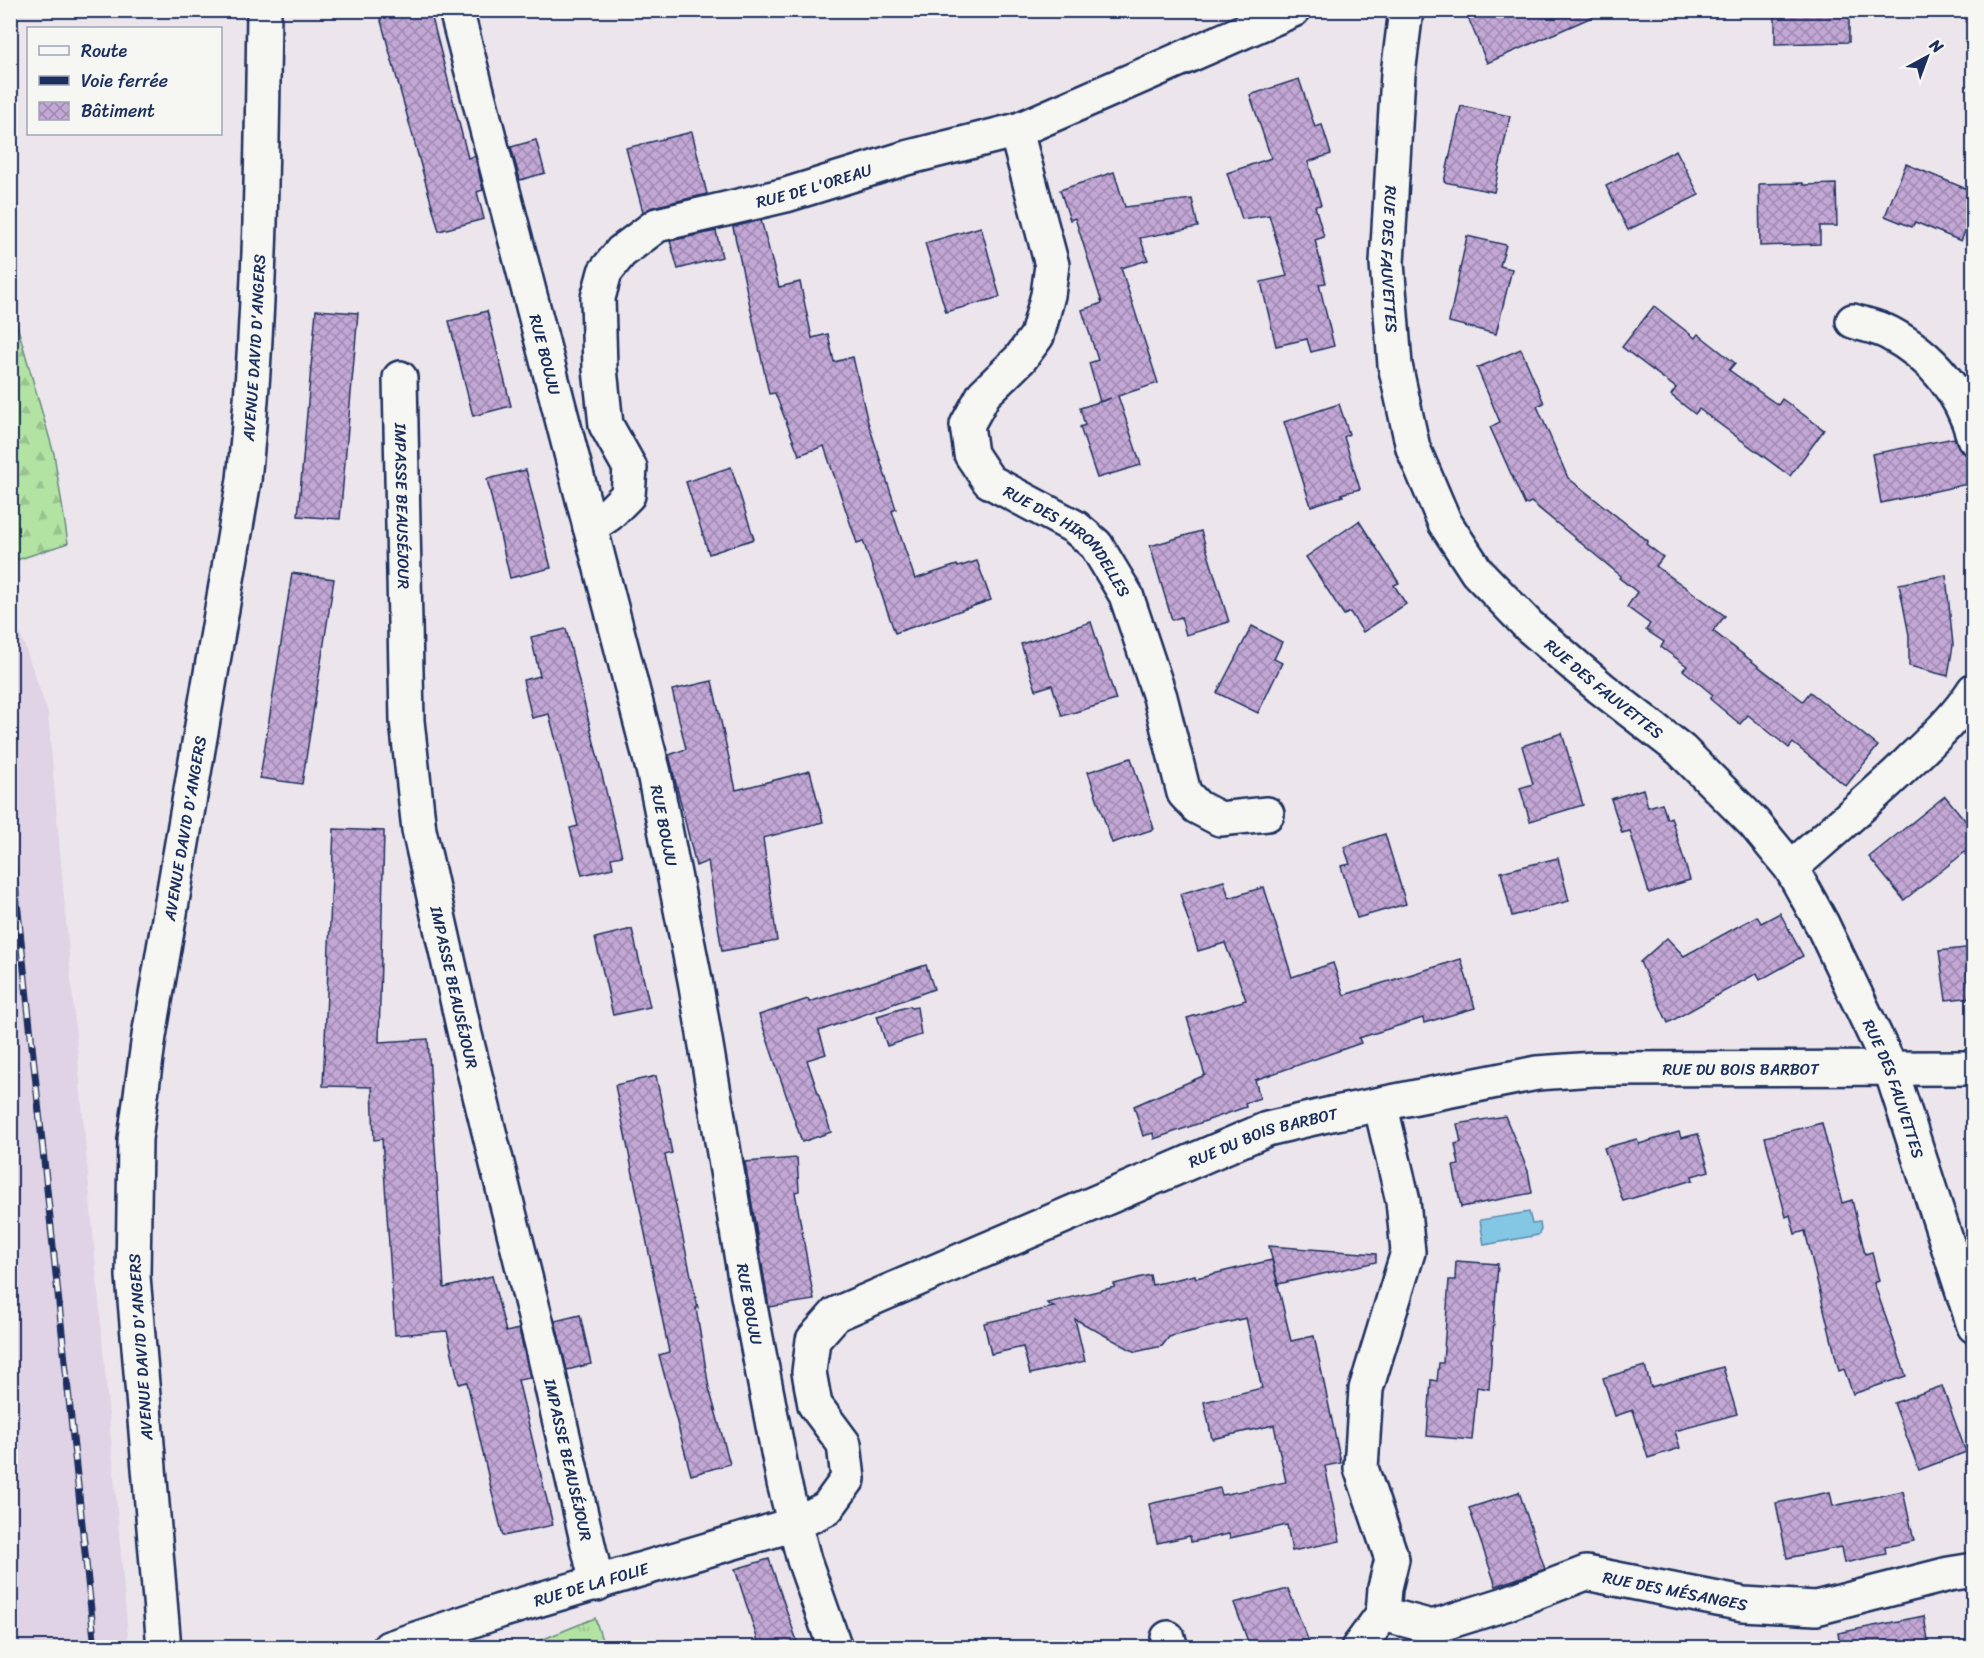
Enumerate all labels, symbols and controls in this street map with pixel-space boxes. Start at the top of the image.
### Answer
legend [27,27,222,135]
north arrow [1897,27,1957,87]
text: N [1922,31,1951,61]
text: Route [81,35,128,67]
text: Voie ferrée [81,65,168,97]
text: Bâtiment [81,95,155,127]
street label: RUE DE L'OREAU [753,155,876,216]
street label: RUE DES FAUVETTES [1372,185,1406,334]
street label: AVENUE DAVID D'ANGERS [234,254,274,443]
street label: RUE BOUJU [521,311,569,399]
street label: IMPASSE BEAUSÉJOUR [386,422,418,590]
street label: RUE DES HIRONDELLES [998,477,1138,603]
street label: RUE DES FAUVETTES [1538,631,1670,747]
street label: AVENUE DAVID D'ANGERS [155,734,215,924]
street label: RUE BOUJU [642,782,686,870]
street label: IMPASSE BEAUSÉJOUR [421,902,487,1072]
street label: RUE DES FAUVETTES [1854,1014,1933,1162]
street label: RUE DU BOIS BARBOT [1662,1054,1820,1084]
street label: RUE DU BOIS BARBOT [1184,1099,1341,1176]
street label: AVENUE DAVID D'ANGERS [120,1253,162,1442]
street label: RUE BOUJU [728,1261,771,1348]
street label: IMPASSE BEAUSÉJOUR [535,1375,601,1544]
street label: RUE DE LA FOLIE [530,1554,653,1615]
street label: RUE DES MÉSANGES [1600,1563,1750,1620]

